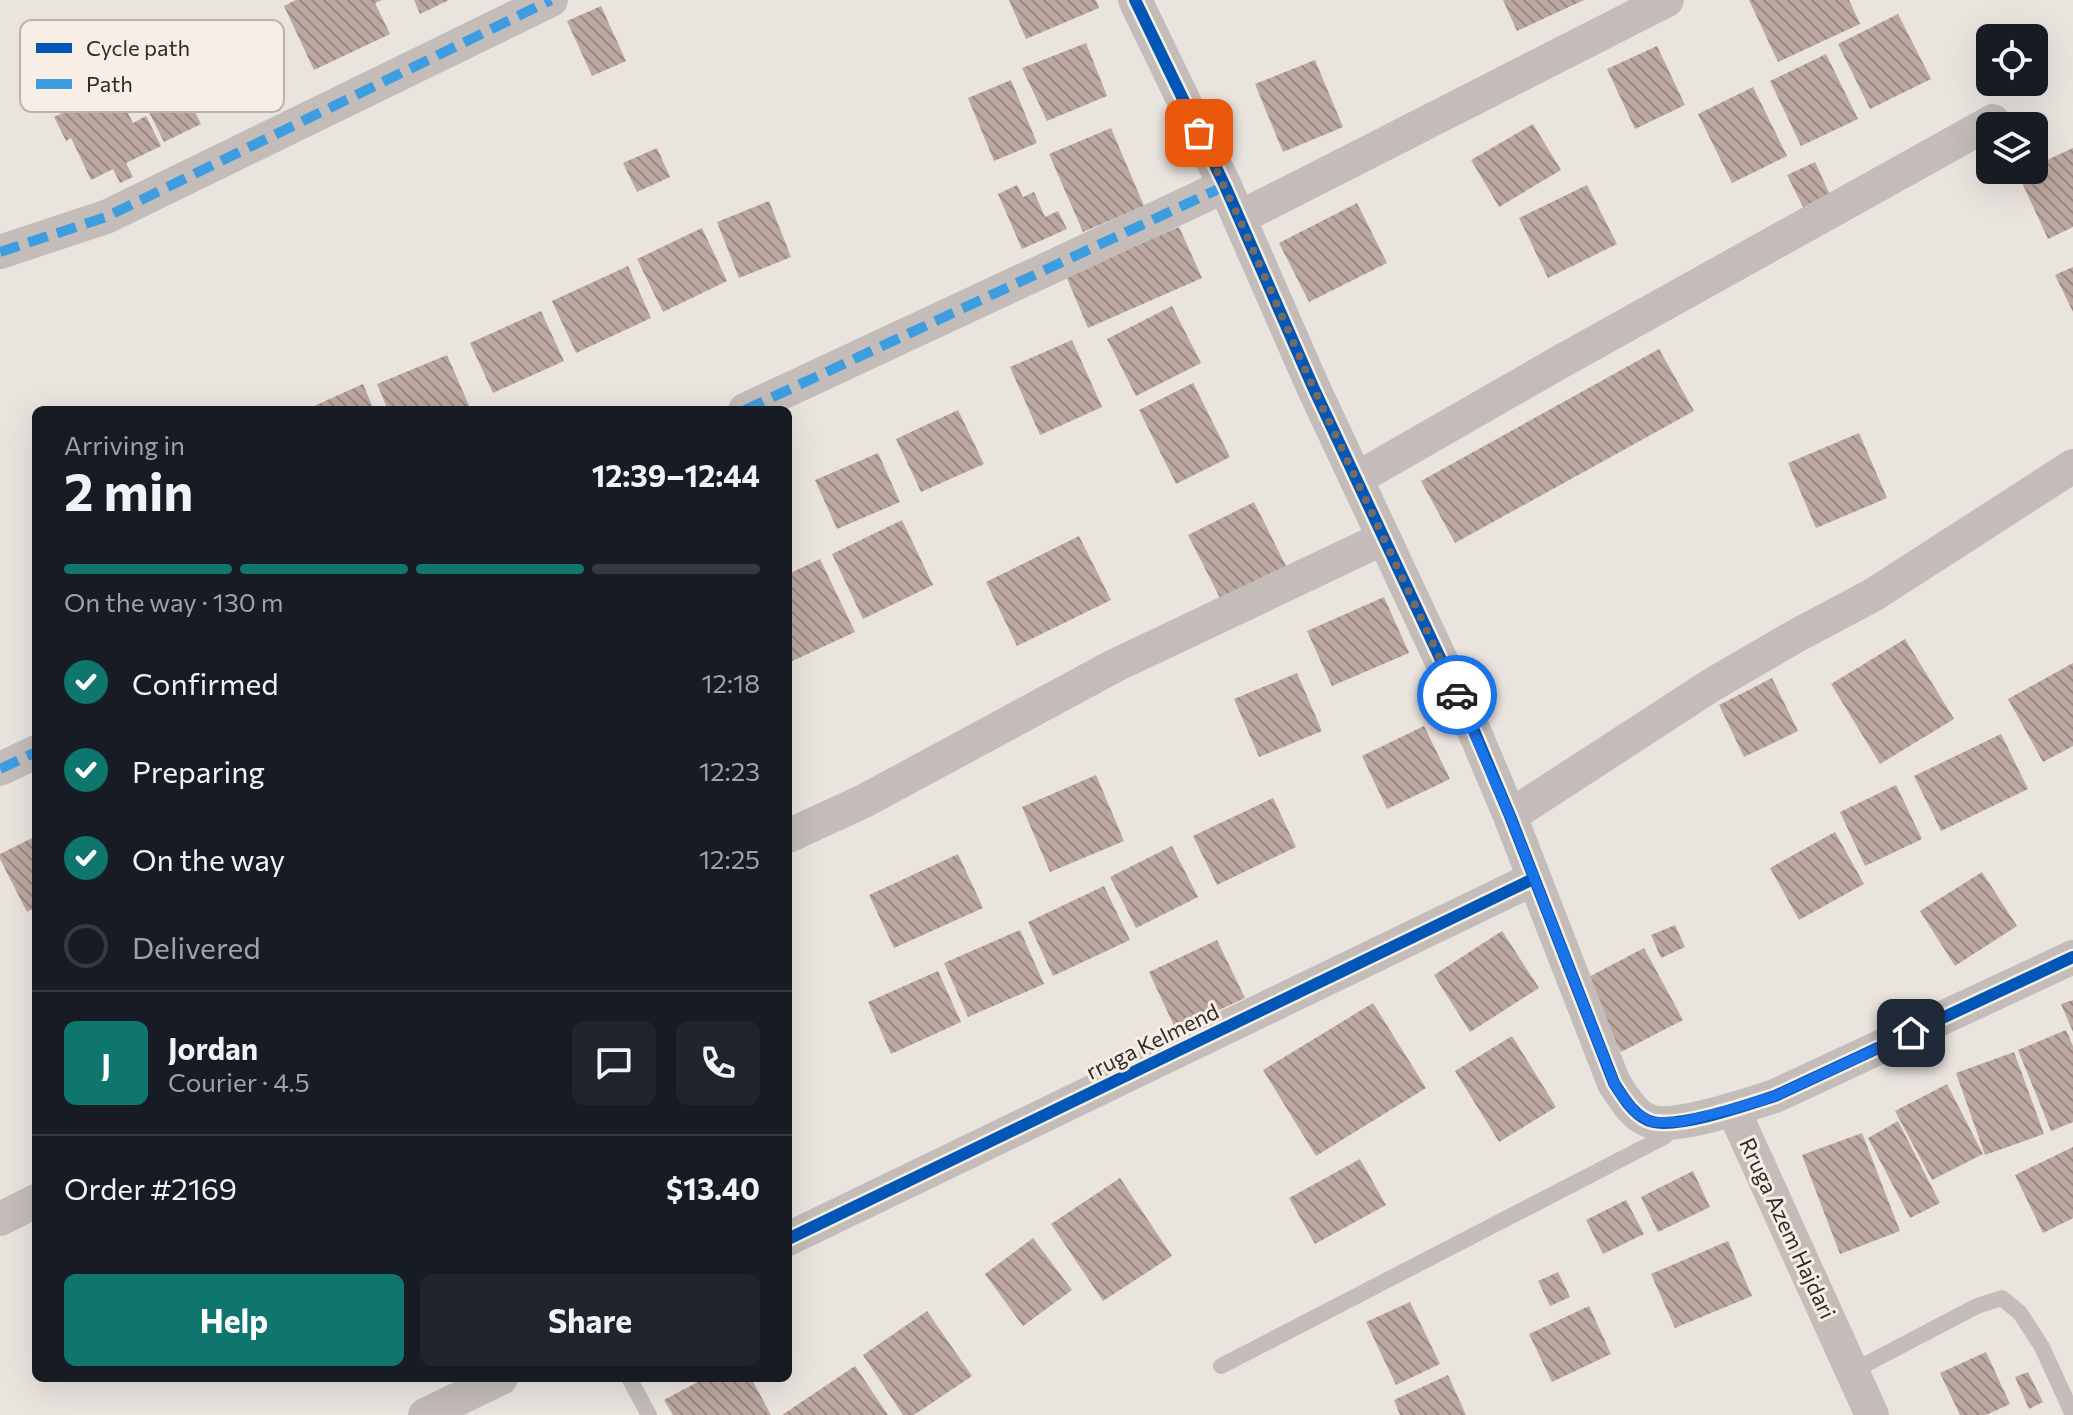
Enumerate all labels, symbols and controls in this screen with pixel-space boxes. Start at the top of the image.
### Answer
legend [20,20,284,112]
map controls [1976,24,2048,184]
button: locate [1976,24,2048,96]
text: Cycle path [86,34,190,61]
text: Path [86,70,133,97]
pin [1165,99,1233,167]
icon: bag [1177,111,1221,155]
button: layers [1976,112,2048,184]
text: Arriving in [64,429,185,460]
text: 12:39–12:44 [592,456,760,493]
text: 2 min [64,458,193,522]
text: On the way · 130 m [64,586,283,617]
courier [1417,655,1497,735]
icon: check [64,660,108,704]
text: Confirmed [132,664,279,701]
text: 12:18 [701,667,760,698]
icon: car [1435,673,1479,717]
icon: check [64,748,108,792]
text: Preparing [132,752,265,789]
text: 12:23 [699,755,760,786]
icon: check [64,836,108,880]
text: On the way [132,840,285,877]
text: 12:25 [699,843,760,874]
text: Delivered [132,928,261,965]
street label: rruga Kelmend [1081,997,1223,1085]
pin [1877,999,1945,1067]
icon: home [1889,1011,1933,1055]
button: chat [572,1021,656,1105]
button: phone [676,1021,760,1105]
text: Jordan [168,1029,258,1066]
text: J [101,1045,111,1082]
text: Courier · 4.5 [168,1066,310,1097]
street label: Rruga Azem Hajdari [1734,1133,1842,1323]
text: Order #2169 [64,1169,237,1206]
text: $13.40 [666,1169,760,1206]
button: Help [64,1274,404,1366]
button: Share [420,1274,760,1366]

